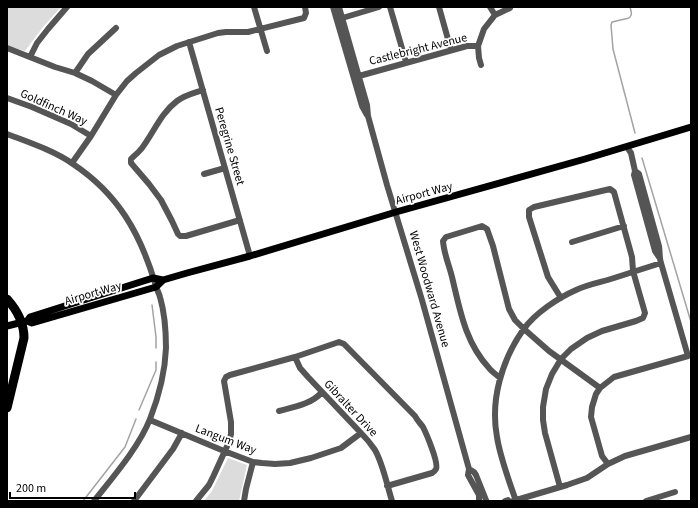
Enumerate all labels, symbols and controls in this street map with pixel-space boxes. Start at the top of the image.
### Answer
street label: Castlebright Avenue [367,29,469,70]
street label: Goldfinch Way [17,85,90,130]
street label: Peregrine Street [210,105,249,187]
street label: Airport Way [394,178,455,209]
street label: West Woodward Avenue [405,229,454,349]
street label: Airport Way [63,277,124,310]
street label: Gibralter Drive [320,376,382,441]
street label: Langum Way [193,420,259,459]
scale bar [10,474,135,500]
text: 200 m [16,480,46,497]

